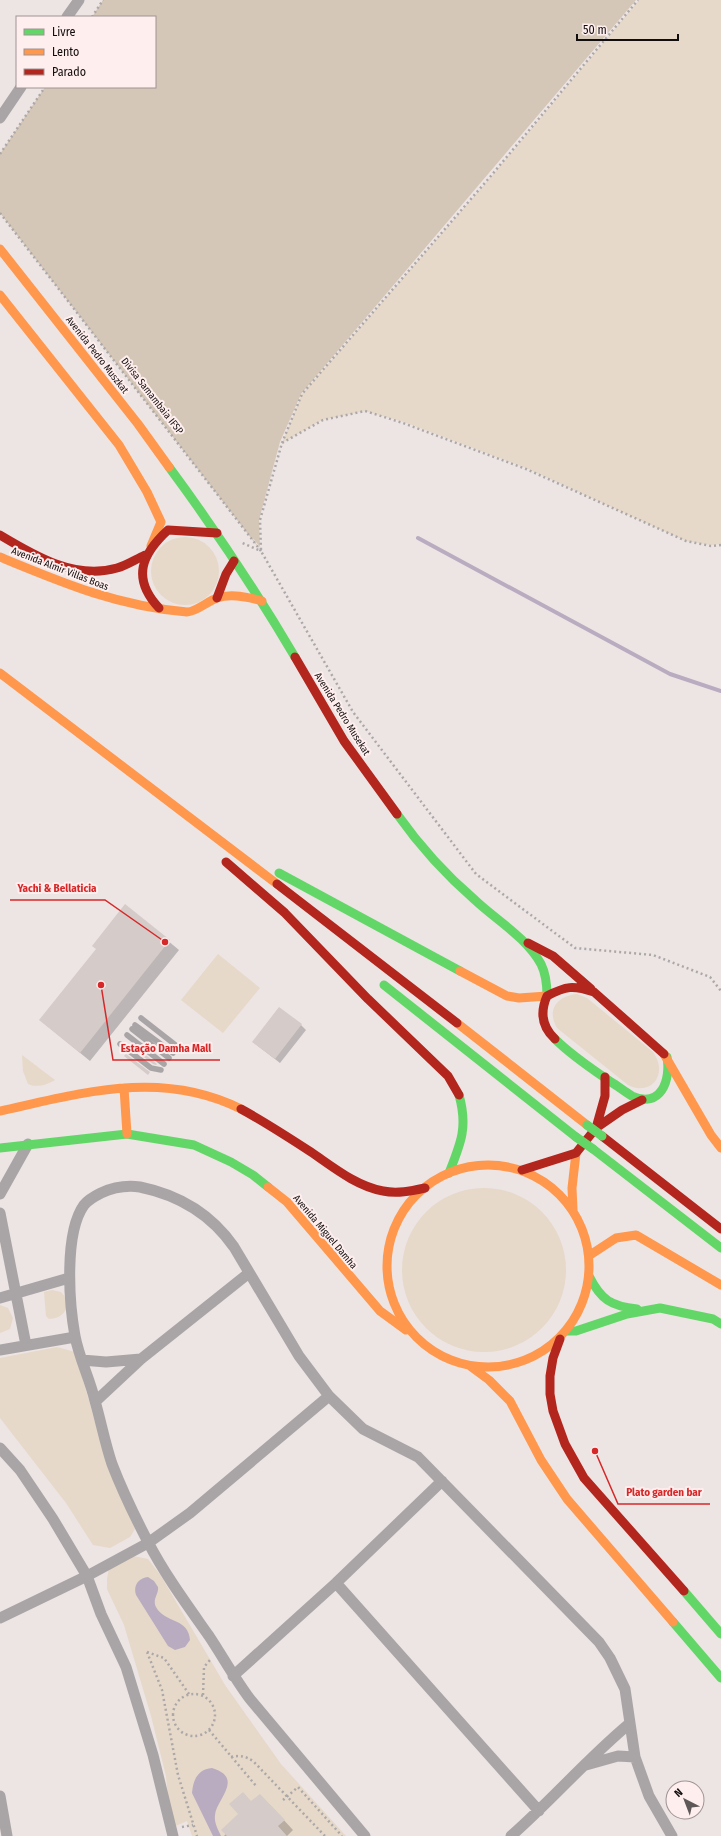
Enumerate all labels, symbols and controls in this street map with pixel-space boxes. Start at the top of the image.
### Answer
legend [16,16,156,88]
scale bar [577,16,678,42]
text: 50 m [583,23,607,37]
text: Livre [52,25,76,39]
text: Lento [52,45,79,59]
text: Parado [52,65,86,79]
street label: Avenida Pedro Muszkat [63,314,131,396]
street label: Divisa Samambaia IFSP [118,355,186,437]
street label: Avenida Almir Villas Boas [10,545,110,593]
street label: Avenida Pedro Musekat [312,670,373,758]
callout: Yachi & Bellaticia [10,877,105,900]
text: Yachi & Bellaticia [16,882,97,895]
callout: Estação Damha Mall [113,1037,220,1060]
text: Estação Damha Mall [121,1042,212,1055]
street label: Avenida Miguel Damha [291,1193,360,1272]
callout: Plato garden bar [618,1481,710,1504]
text: Plato garden bar [626,1486,703,1499]
north arrow [665,1780,705,1820]
text: N [672,1786,685,1800]

